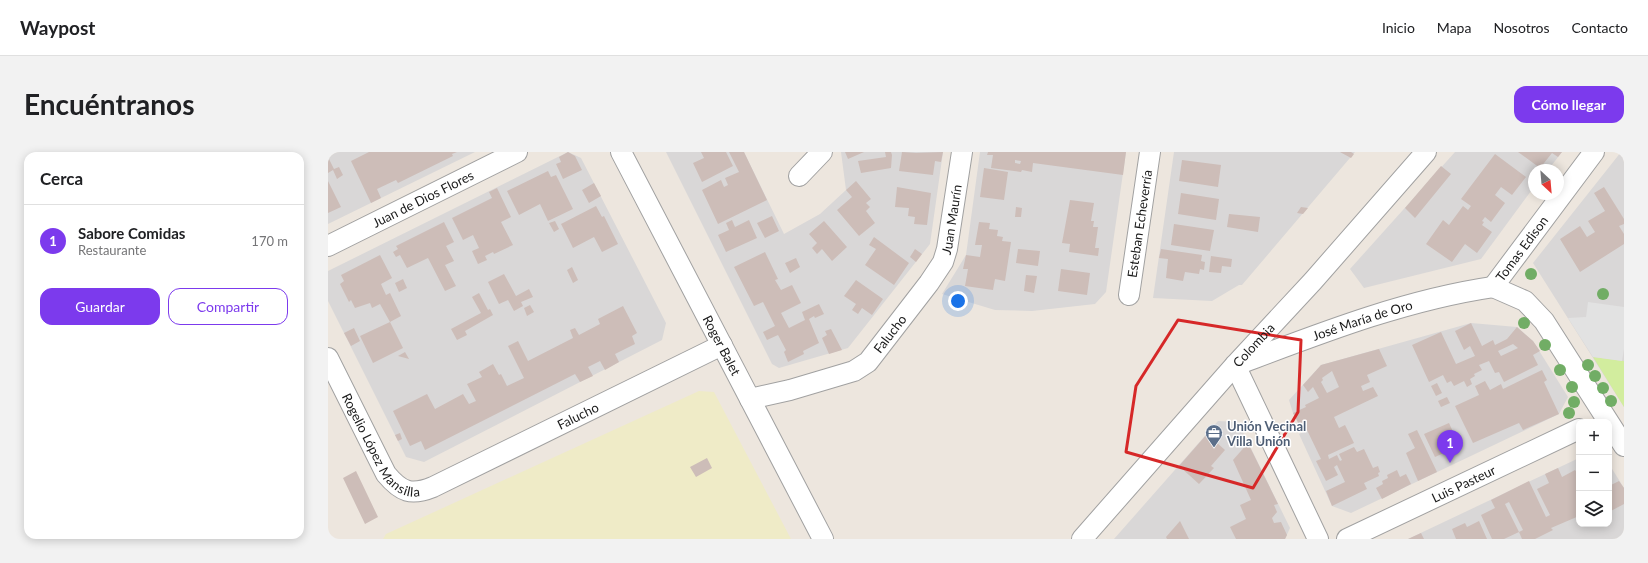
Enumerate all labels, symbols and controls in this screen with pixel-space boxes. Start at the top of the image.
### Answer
text: Waypost [20,16,95,39]
text: Inicio [1382,19,1415,36]
text: Mapa [1437,19,1471,36]
text: Nosotros [1493,19,1550,36]
text: Contacto [1572,19,1628,36]
button: Cómo llegar [1514,86,1624,123]
text: Encuéntranos [24,87,195,121]
north arrow [1528,164,1564,200]
street label: Juan de Dios Flores [370,167,477,231]
text: Cerca [40,168,83,189]
street label: Esteban Echeverría [1124,169,1155,279]
street label: Juan Maurín [938,183,965,256]
street label: Tomas Edison [1492,213,1551,284]
text: Sabore Comidas [78,224,185,242]
text: 1 [49,233,57,249]
text: 170 m [251,233,288,249]
text: Restaurante [78,242,146,258]
button: Guardar [40,288,160,325]
button: Compartir [168,288,288,325]
your location [948,291,968,311]
street label: José María de Oro [1310,297,1414,344]
street label: Falucho [870,311,910,356]
street label: Roger Balet [700,312,744,378]
street label: Colombia [1229,320,1278,370]
street label: Rogelio López Mansilla [339,390,420,500]
street label: Falucho [555,399,601,433]
place label: Unión Vecinal Villa Unión [1226,418,1306,449]
map controls [1576,419,1612,527]
button: + [1576,419,1612,455]
office icon: Unión Vecinal Villa Unión [1204,423,1224,448]
pin: 1 [1437,430,1463,463]
button: − [1576,455,1612,491]
street label: Luis Pasteur [1429,462,1498,506]
button: layers [1576,491,1612,527]

